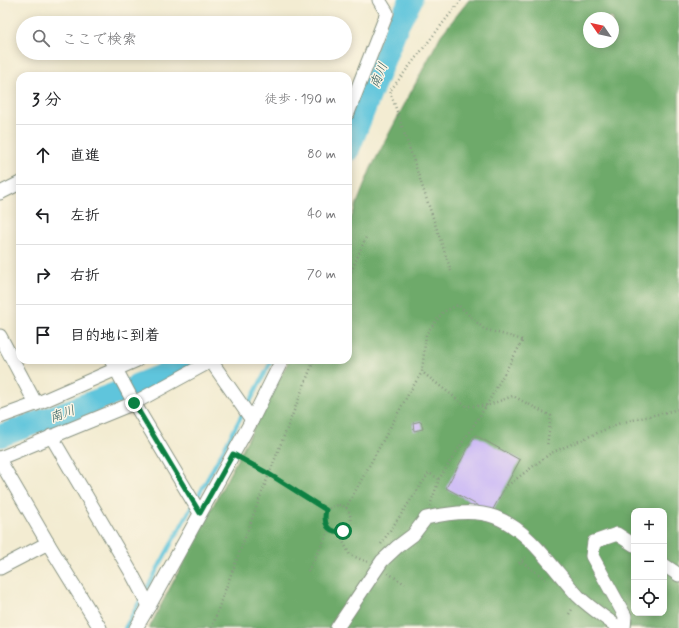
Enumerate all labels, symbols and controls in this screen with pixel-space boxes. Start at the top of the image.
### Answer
north arrow [583,12,619,48]
search box [16,16,352,60]
icon: search [30,27,52,49]
text: ここで検索 [62,30,137,50]
water label: 南川 [367,60,392,91]
text: 3 分 [32,89,61,111]
text: 徒歩 · 190 m [265,91,336,108]
icon: ahead [32,144,54,166]
text: 直進 [70,146,100,166]
text: 80 m [307,146,336,163]
icon: left [32,204,54,226]
text: 左折 [70,206,100,226]
text: 40 m [307,206,336,223]
icon: right [32,264,54,286]
text: 右折 [70,266,100,286]
text: 70 m [307,266,336,283]
icon: arrive [32,324,54,346]
text: 目的地に到着 [70,326,160,346]
route end [125,394,143,412]
water label: 南川 [47,402,78,427]
map controls [631,508,667,616]
button: + [631,508,667,544]
route start [334,522,352,540]
button: − [631,544,667,580]
button: locate [631,580,667,616]

